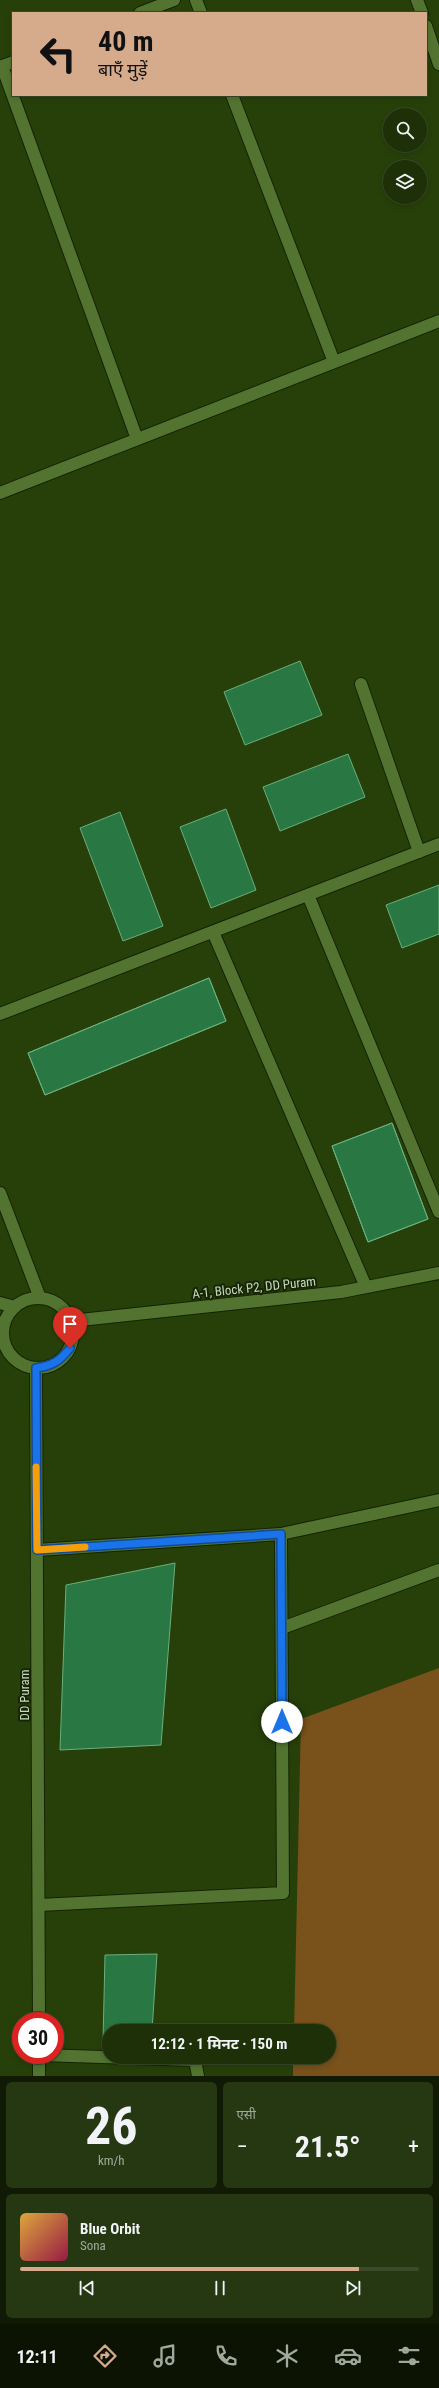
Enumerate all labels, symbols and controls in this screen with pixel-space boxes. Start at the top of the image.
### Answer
text: 40 m [98,25,154,58]
icon: left [32,28,84,80]
text: बाएँ मुड़ें [98,59,147,80]
map controls [383,108,427,204]
button: search [383,108,427,152]
button: layers [383,160,427,204]
street label: A-1, Block P2, DD Puram [191,1274,317,1301]
pin [53,1307,87,1348]
icon: arrive [59,1313,81,1335]
street label: DD Puram [17,1669,32,1721]
position arrow [261,1701,303,1743]
speed limit sign: 30 [12,2012,64,2064]
text: 12:12 · 1 मिनट · 150 m [151,2035,287,2053]
text: 26 [85,2096,138,2157]
text: एसी [237,2107,256,2122]
text: 21.5° [295,2129,361,2164]
text: − [237,2134,248,2159]
text: + [408,2134,419,2159]
text: km/h [98,2153,125,2168]
text: Blue Orbit [80,2220,140,2238]
text: Sona [80,2238,106,2253]
icon: previous [76,2277,98,2299]
icon: pause [209,2277,231,2299]
icon: next [342,2277,364,2299]
icon: directions [91,2342,119,2370]
icon: music [151,2342,179,2370]
icon: phone [212,2342,240,2370]
icon: climate [273,2342,301,2370]
icon: car [334,2342,362,2370]
icon: filters [395,2342,423,2370]
text: 12:11 [16,2346,58,2367]

